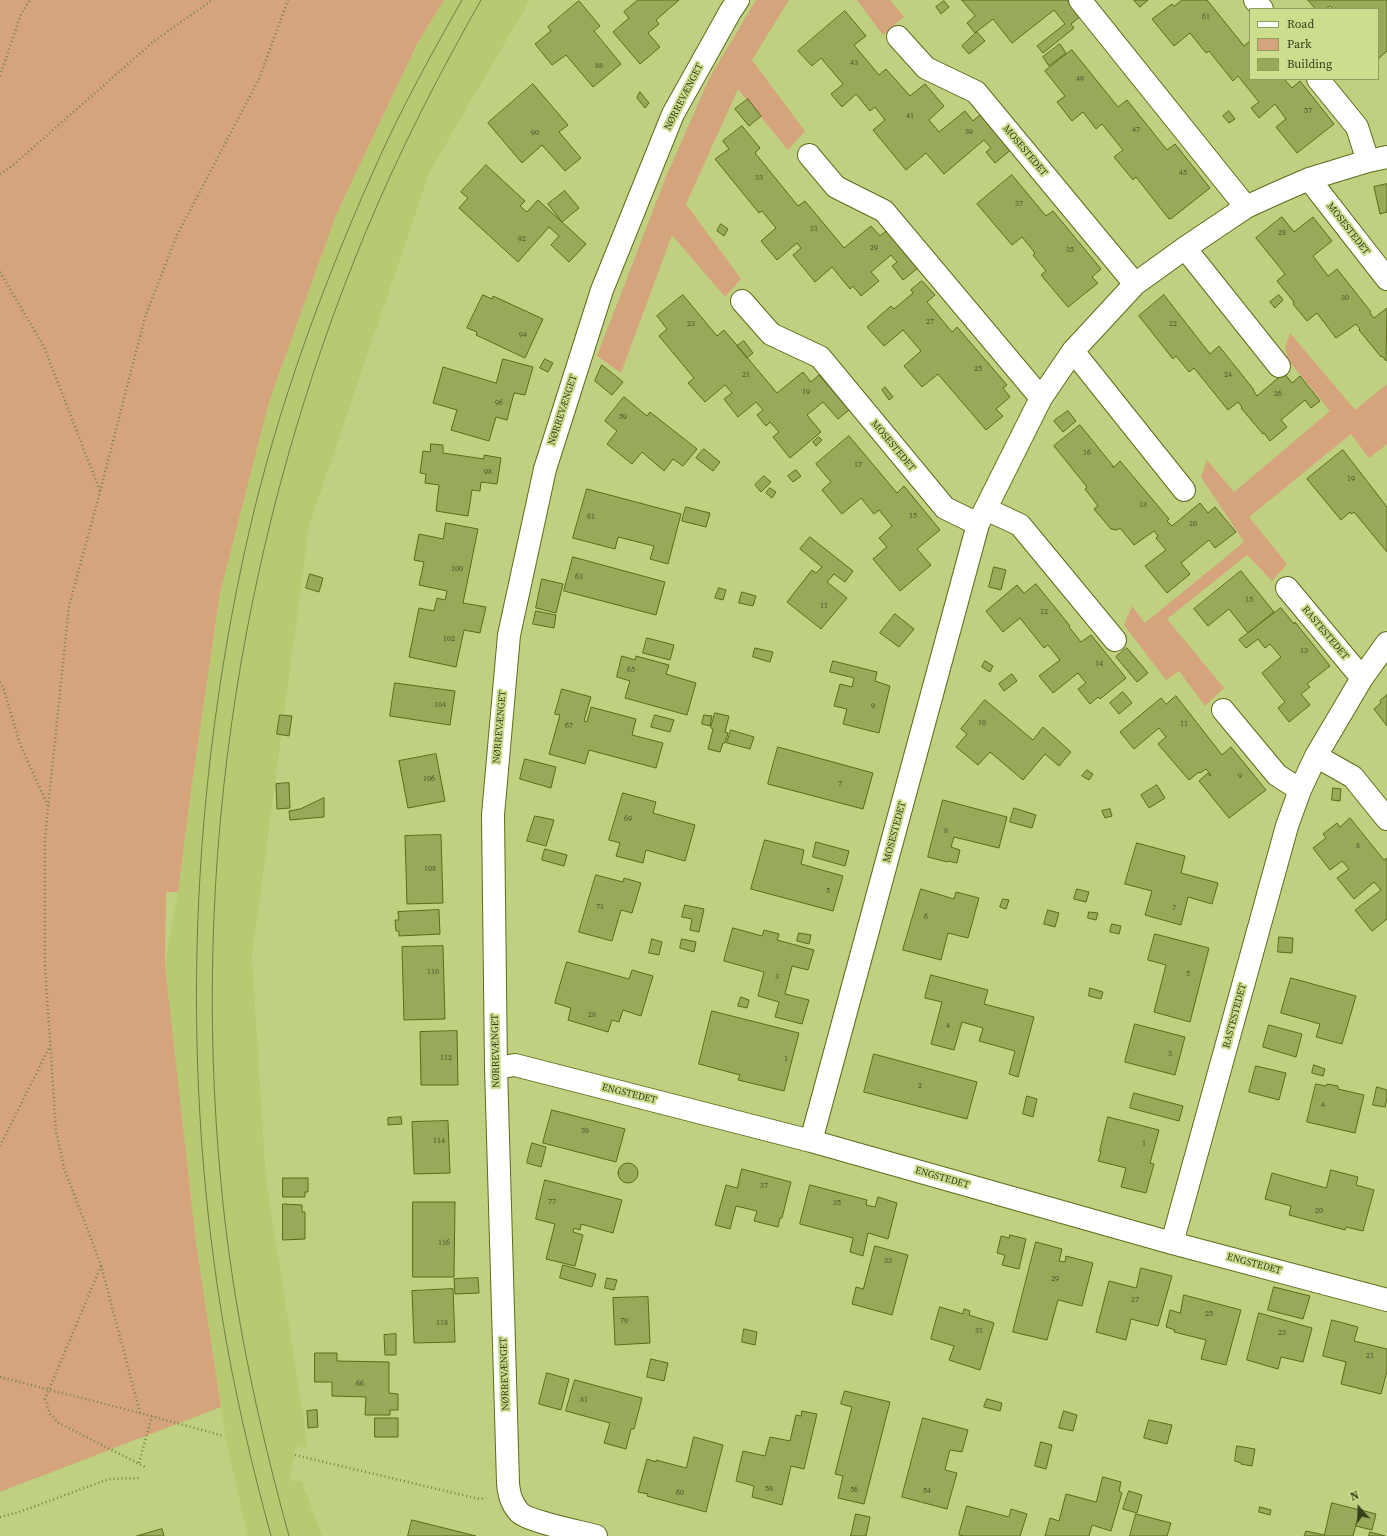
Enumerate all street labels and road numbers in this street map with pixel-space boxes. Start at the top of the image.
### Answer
street label: NØRREVÆNGET [662,62,706,132]
street label: MOSESTEDET [1000,123,1050,179]
street label: MOSESTEDET [1324,201,1372,257]
street label: NØRREVÆNGET [546,373,580,447]
street label: MOSESTEDET [868,418,918,474]
street label: RASTESTEDET [1299,604,1351,662]
street label: NØRREVÆNGET [491,690,509,764]
street label: MOSESTEDET [881,800,909,864]
street label: RASTESTEDET [1221,982,1249,1050]
street label: NØRREVÆNGET [489,1014,503,1088]
street label: ENGSTEDET [600,1081,658,1107]
street label: ENGSTEDET [913,1165,971,1191]
street label: ENGSTEDET [1225,1251,1283,1277]
street label: NØRREVÆNGET [498,1337,512,1411]

